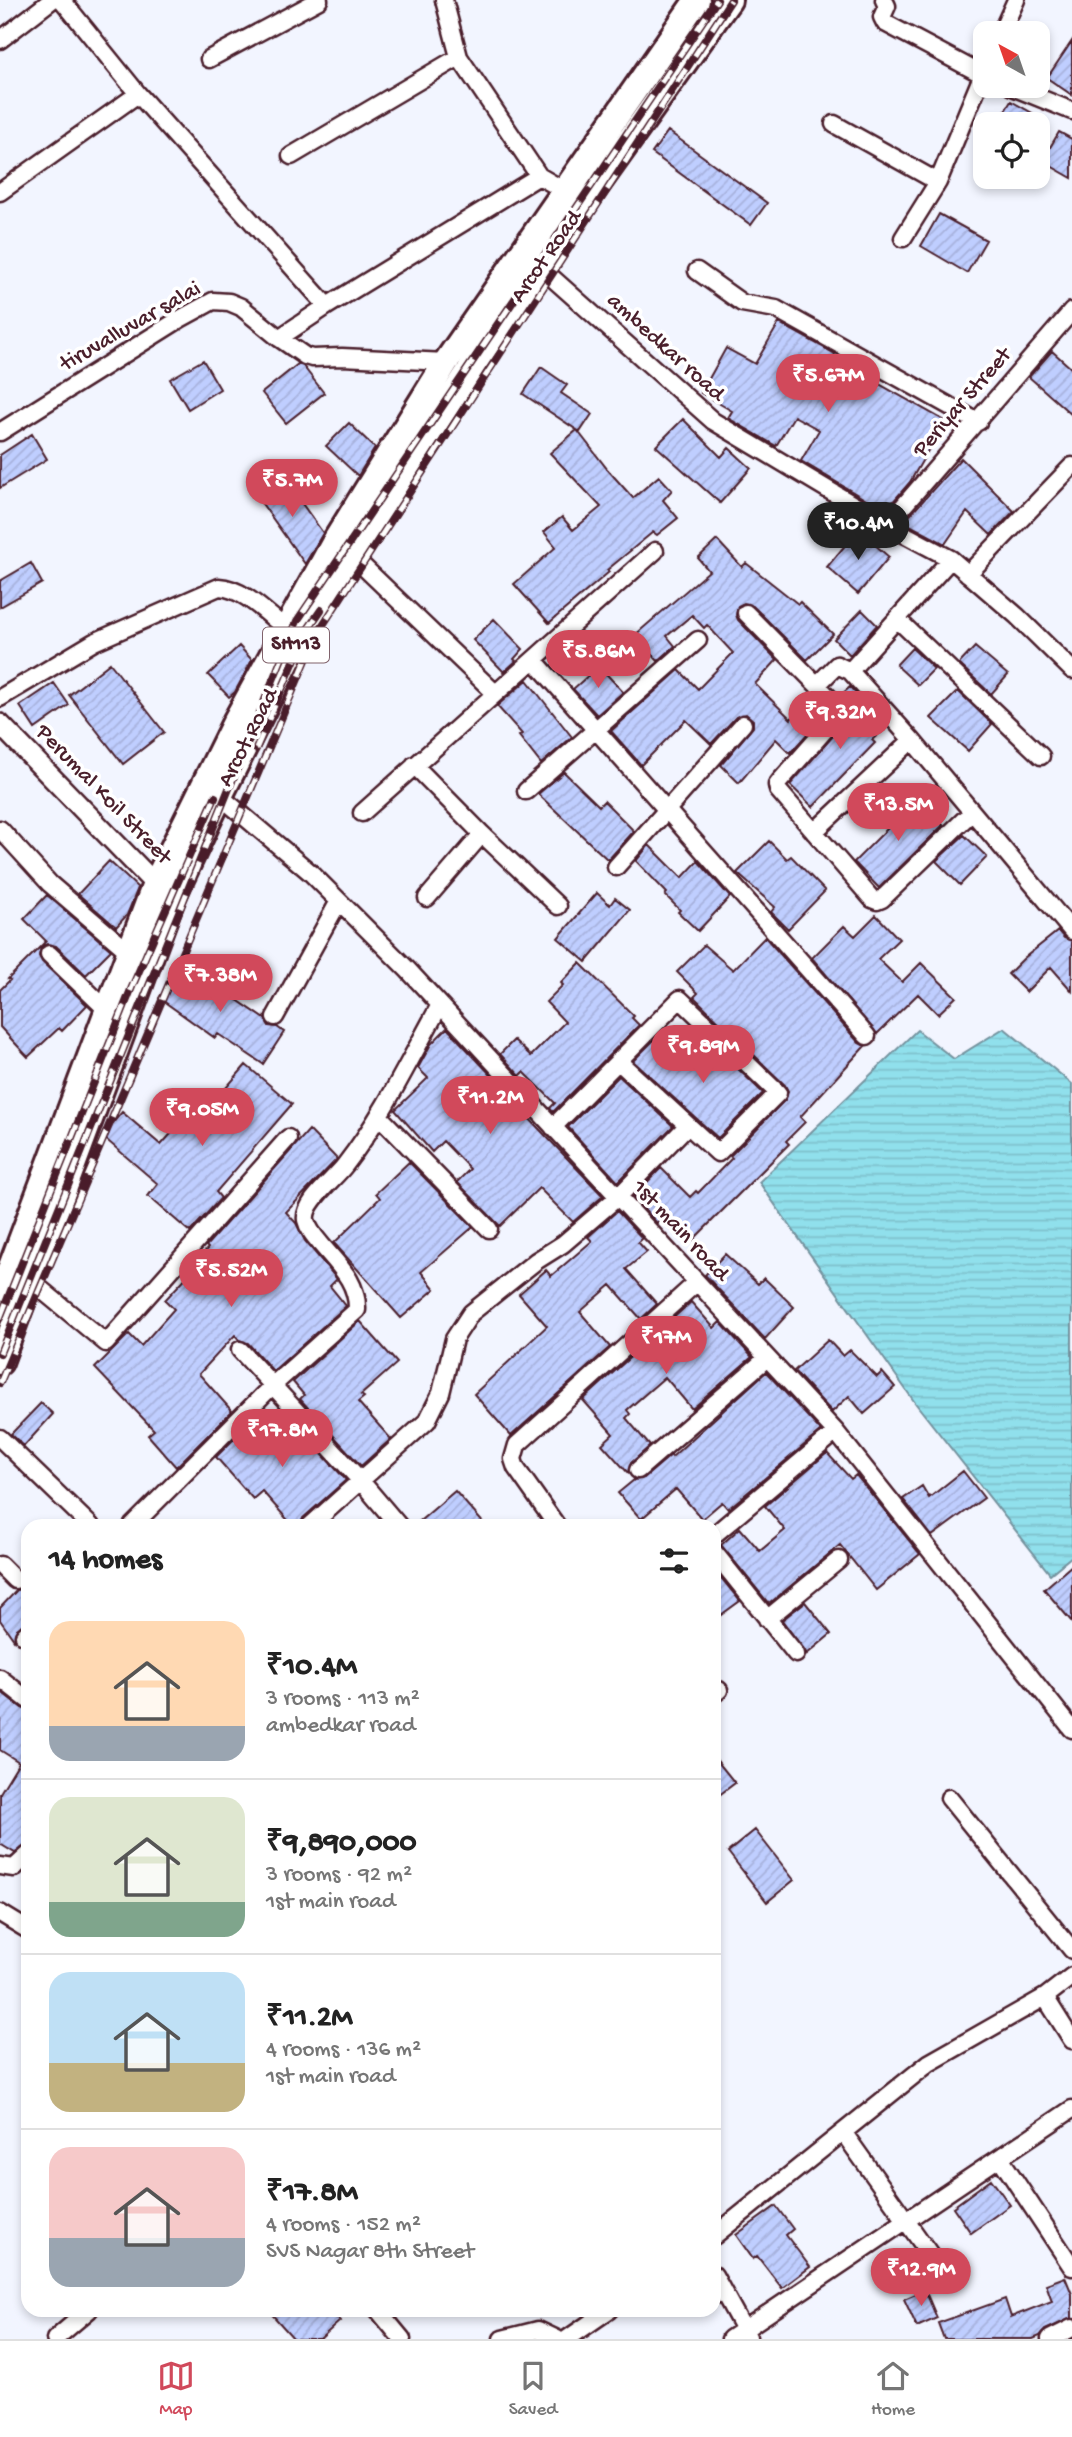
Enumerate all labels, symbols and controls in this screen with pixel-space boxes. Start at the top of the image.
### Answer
north arrow [973,21,1050,98]
map controls [973,21,1050,189]
button: locate [973,112,1050,189]
street label: Arcot Road [505,204,589,308]
street label: tiruvalluvar salai [54,276,206,379]
street label: ambedkar road [600,288,731,409]
street label: Periyar Street [907,341,1019,464]
pin: ₹5.67M [771,354,885,414]
text: ₹5.67M [792,363,864,390]
pin: ₹5.7M [243,460,341,519]
text: ₹5.7M [262,468,322,495]
pin: ₹10.4M [801,503,915,562]
text: ₹10.4M [823,511,893,538]
road number: SH113 [263,628,329,662]
pin: ₹5.86M [541,630,655,690]
text: ₹5.86M [562,639,634,666]
street label: Arcot Road [213,683,286,792]
pin: ₹9.32M [783,692,897,751]
text: ₹9.32M [804,700,876,727]
street label: Perumal Koil Street [28,719,178,872]
pin: ₹13.5M [841,784,955,843]
text: ₹13.5M [863,792,933,819]
pin: ₹7.38M [163,954,277,1014]
text: ₹7.38M [184,963,256,990]
pin: ₹9.89M [646,1026,760,1085]
text: ₹9.89M [667,1034,739,1061]
pin: ₹11.2M [433,1076,547,1136]
text: ₹11.2M [457,1085,523,1112]
pin: ₹9.05M [145,1088,259,1148]
text: ₹9.05M [165,1097,239,1124]
street label: 1st main road [625,1174,735,1289]
pin: ₹5.52M [174,1250,288,1309]
text: ₹5.52M [195,1258,267,1285]
pin: ₹17M [625,1316,707,1376]
text: ₹17M [641,1325,691,1352]
pin: ₹17.8M [225,1410,339,1469]
text: ₹17.8M [247,1418,317,1445]
icon: filters [655,1542,693,1580]
text: 14 homes [49,1544,162,1579]
icon: home [105,1649,189,1733]
text: ₹10.4M [266,1651,357,1686]
text: 3 rooms · 113 m² [266,1686,420,1713]
text: ambedkar road [266,1713,416,1740]
icon: home [105,1825,189,1909]
text: ₹9,890,000 [266,1827,417,1862]
text: 3 rooms · 92 m² [266,1862,412,1889]
text: 1st main road [266,1889,395,1916]
icon: home [105,2000,189,2084]
text: ₹11.2M [266,2002,352,2037]
text: 4 rooms · 136 m² [266,2037,421,2064]
text: 1st main road [266,2064,395,2091]
icon: home [105,2175,189,2259]
text: ₹17.8M [266,2177,358,2212]
text: 4 rooms · 152 m² [266,2212,421,2239]
text: SVS Nagar 8th Street [266,2239,474,2266]
pin: ₹12.9M [864,2248,978,2308]
text: ₹12.9M [887,2257,955,2284]
tab: Map [157,2357,195,2422]
tab: Saved [509,2357,557,2422]
tab: Home [871,2357,915,2422]

